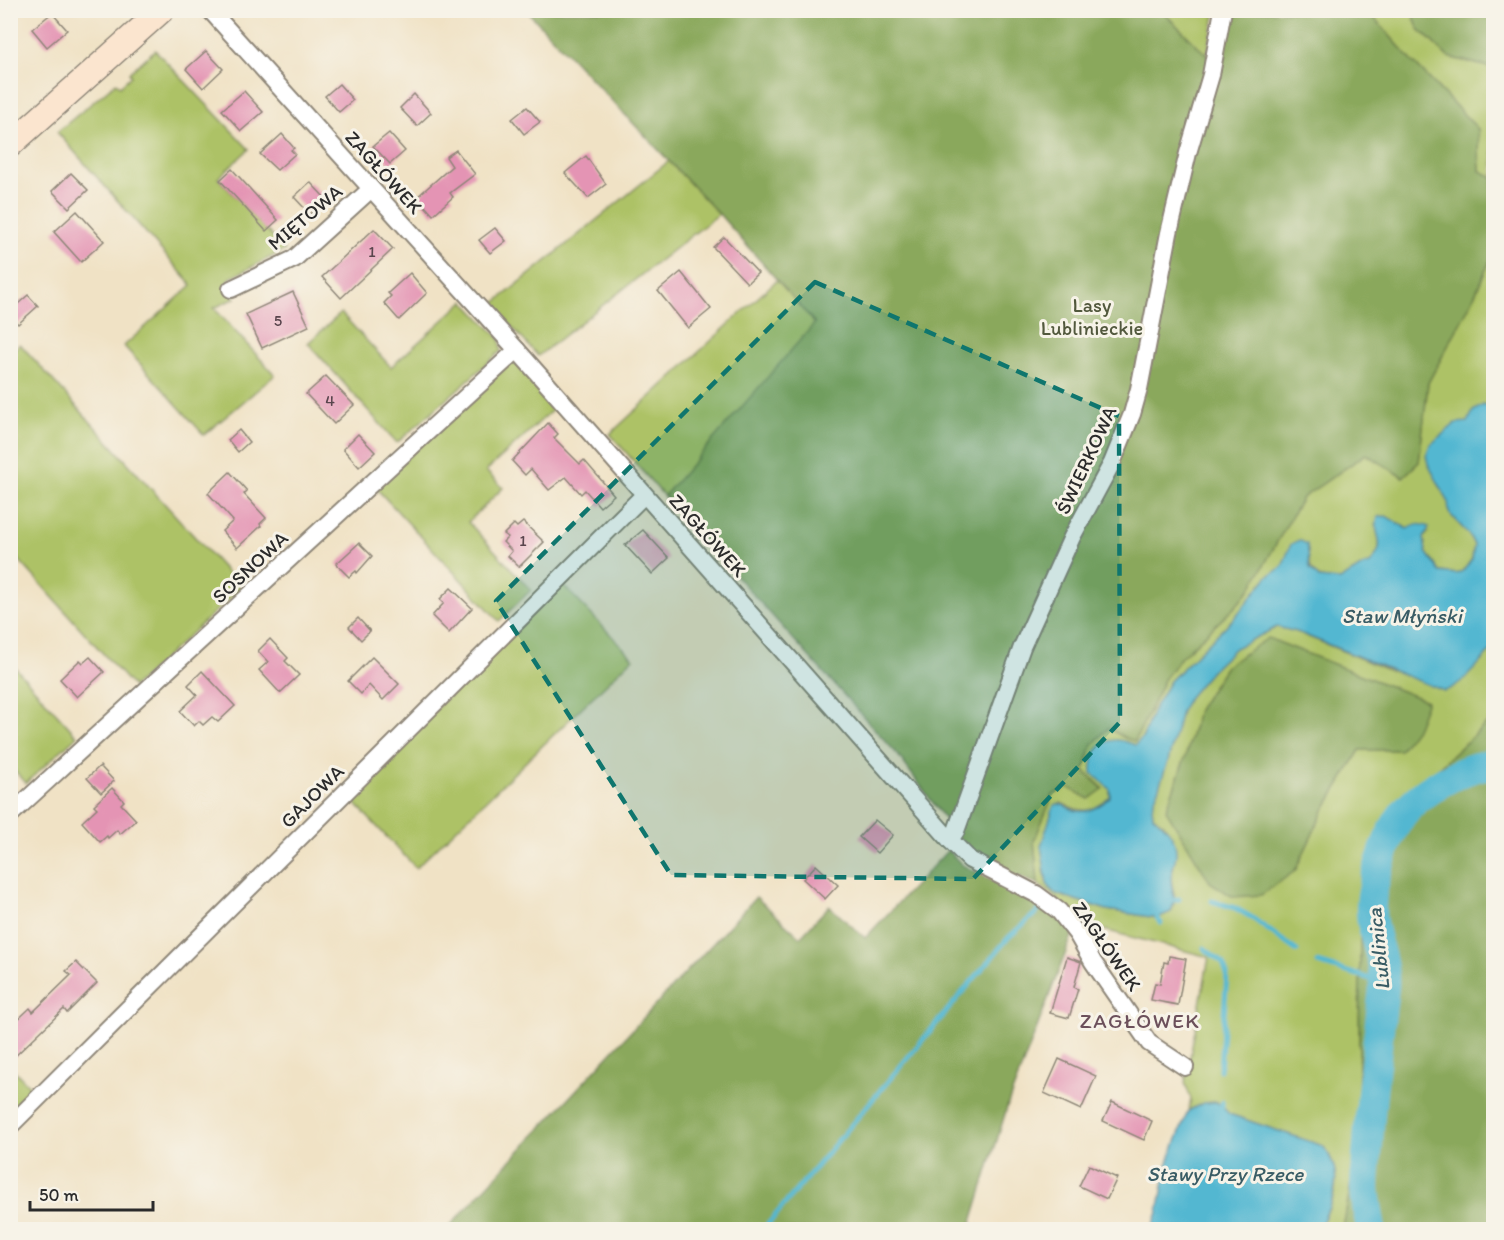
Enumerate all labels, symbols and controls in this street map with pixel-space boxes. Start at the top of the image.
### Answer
street label: ZAGŁÓWEK [340,125,428,219]
street label: MIĘTOWA [263,179,347,255]
house number: 1 [368,242,376,261]
park label: Lasy Lublinieckie [1041,293,1143,340]
house number: 5 [274,311,282,330]
house number: 4 [325,391,335,410]
street label: ŚWIERKOWA [1051,402,1122,518]
street label: ZAGŁÓWEK [664,488,752,582]
street label: SOSNOWA [207,526,293,608]
house number: 1 [519,531,527,550]
water label: Staw Młyński [1342,603,1465,628]
street label: GAJOWA [275,759,349,833]
street label: ZAGŁÓWEK [1067,897,1147,996]
water label: Lublinica [1361,907,1395,991]
district label: ZAGŁÓWEK [1080,1008,1200,1033]
water label: Stawy Przy Rzece [1147,1161,1304,1186]
scale bar [30,1174,153,1212]
text: 50 m [39,1184,79,1206]

